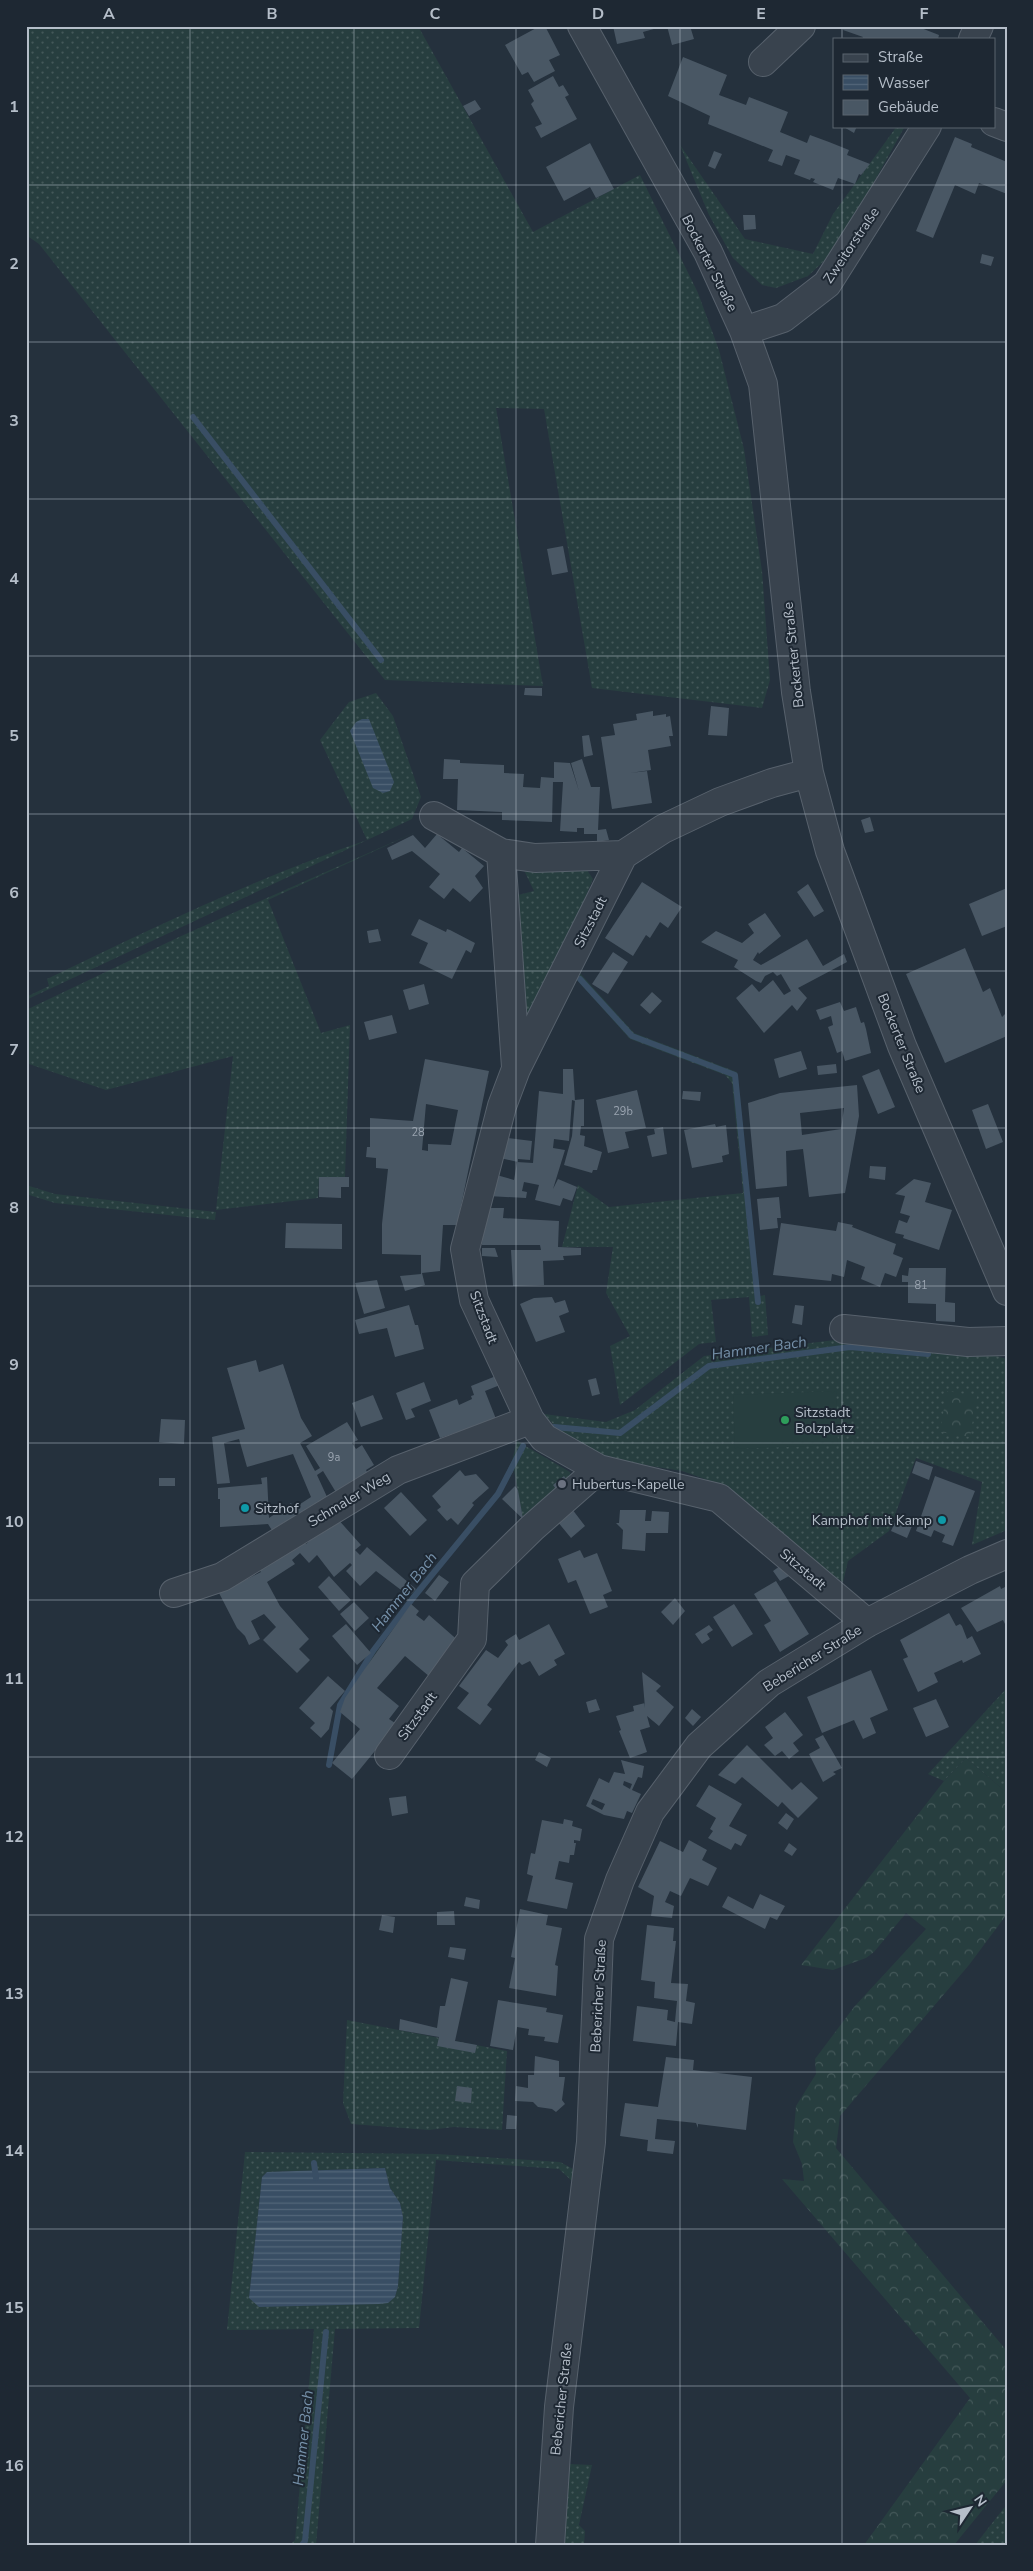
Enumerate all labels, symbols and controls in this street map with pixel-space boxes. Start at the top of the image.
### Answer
text: A [103,3,115,25]
text: B [266,3,278,25]
text: C [430,3,441,25]
text: D [592,3,604,25]
text: E [756,3,766,25]
text: F [920,3,929,25]
legend [833,38,996,128]
text: Straße [878,47,923,67]
text: Wasser [878,73,930,93]
text: 1 [9,96,19,118]
text: Gebäude [878,97,939,117]
street label: Zweitorstraße [819,204,884,287]
street label: Bockerter Straße [677,212,742,315]
text: 2 [9,253,19,275]
text: 3 [9,410,19,432]
text: 4 [9,568,19,590]
street label: Bockerter Straße [778,601,808,709]
text: 5 [9,725,19,747]
text: 6 [9,882,19,904]
street label: Sitzstadt [569,893,611,951]
street label: Bockerter Straße [873,990,930,1096]
text: 7 [9,1039,19,1061]
house number: 29b [613,1104,633,1119]
house number: 28 [411,1125,425,1140]
text: 8 [9,1197,19,1219]
house number: 81 [914,1278,928,1293]
street label: Sitzstadt [465,1288,502,1346]
water label: Hammer Bach [710,1331,808,1365]
text: 9 [9,1354,19,1376]
place label: Sitzstadt Bolzplatz [795,1403,855,1438]
marker: Sitzstadt Bolzplatz [779,1414,791,1426]
house number: 9a [328,1450,340,1465]
street label: Schmaler Weg [305,1467,394,1531]
place label: Hubertus-Kapelle [572,1475,684,1494]
marker: Hubertus-Kapelle [556,1478,568,1490]
place label: Sitzhof [255,1499,299,1518]
marker: Sitzhof [239,1502,251,1514]
text: 10 [4,1511,24,1533]
place label: Kamphof mit Kamp [812,1511,932,1530]
marker: Kamphof mit Kamp [936,1514,948,1526]
street label: Sitzstadt [775,1544,830,1594]
water label: Hammer Bach [367,1548,441,1636]
street label: Bebericher Straße [759,1620,865,1696]
text: 11 [4,1668,24,1690]
street label: Sitzstadt [393,1688,441,1744]
text: 12 [4,1826,24,1848]
street label: Bebericher Straße [586,1939,611,2053]
text: 13 [4,1983,24,2005]
text: 14 [4,2140,24,2162]
text: 15 [4,2297,24,2319]
street label: Bebericher Straße [546,2342,577,2456]
water label: Hammer Bach [288,2389,318,2487]
text: 16 [4,2455,24,2477]
north arrow [946,2484,996,2534]
text: N [969,2491,991,2511]

